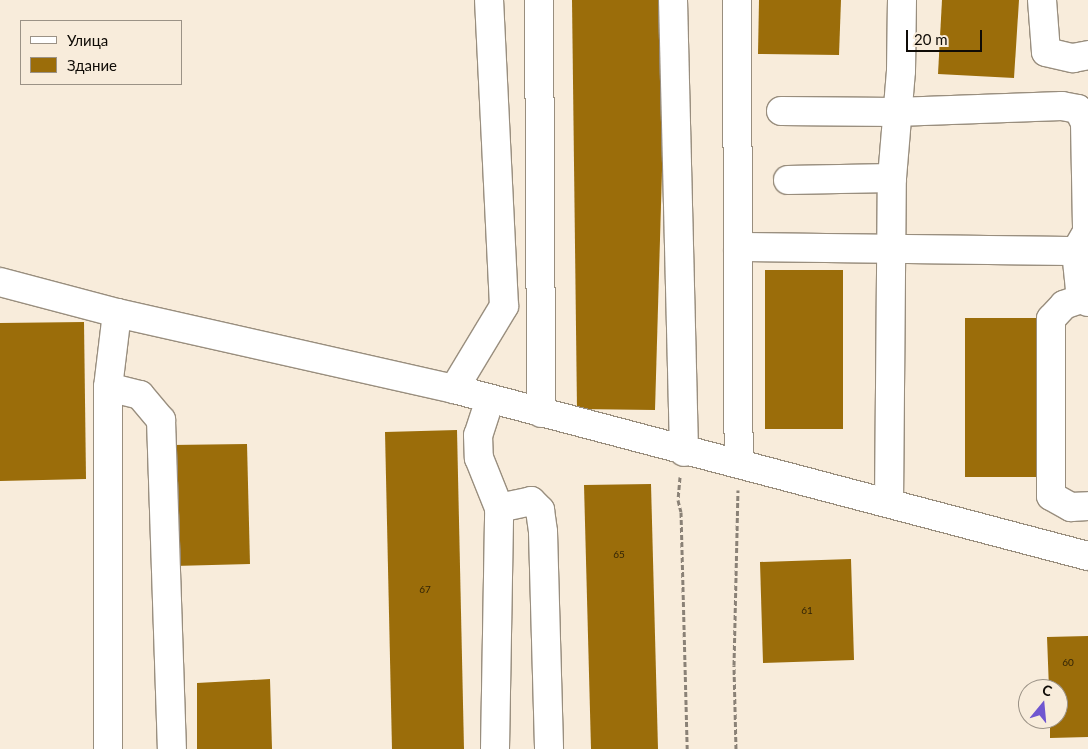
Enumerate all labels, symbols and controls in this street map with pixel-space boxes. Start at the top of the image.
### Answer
legend [20,20,182,85]
scale bar [908,20,984,52]
text: 20 m [914,30,948,48]
text: Улица [67,31,108,49]
text: Здание [67,56,117,74]
house number: 65 [613,549,625,561]
house number: 67 [419,584,431,596]
house number: 61 [801,605,813,617]
house number: 60 [1062,657,1074,669]
north arrow [1018,679,1068,729]
text: С [1040,681,1054,700]

